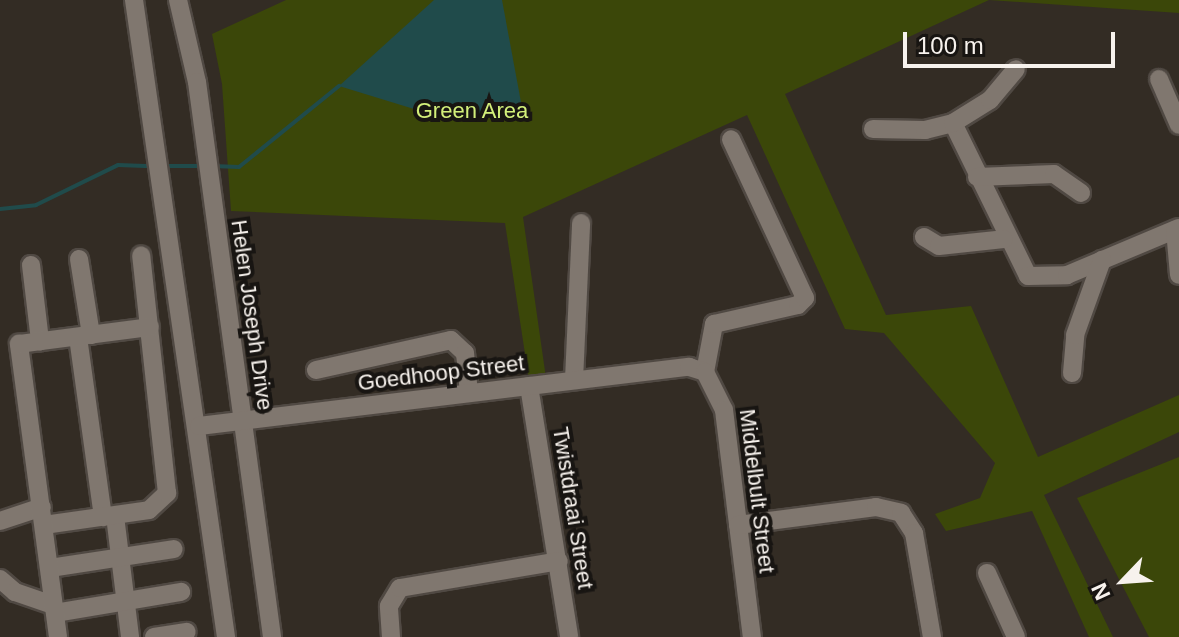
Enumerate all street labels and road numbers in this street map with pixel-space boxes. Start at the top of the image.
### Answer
street label: Helen Joseph Drive [226,218,278,412]
street label: Goedhoop Street [356,350,526,396]
street label: Middelbult Street [734,407,780,575]
street label: Twistdraai Street [547,425,599,591]

